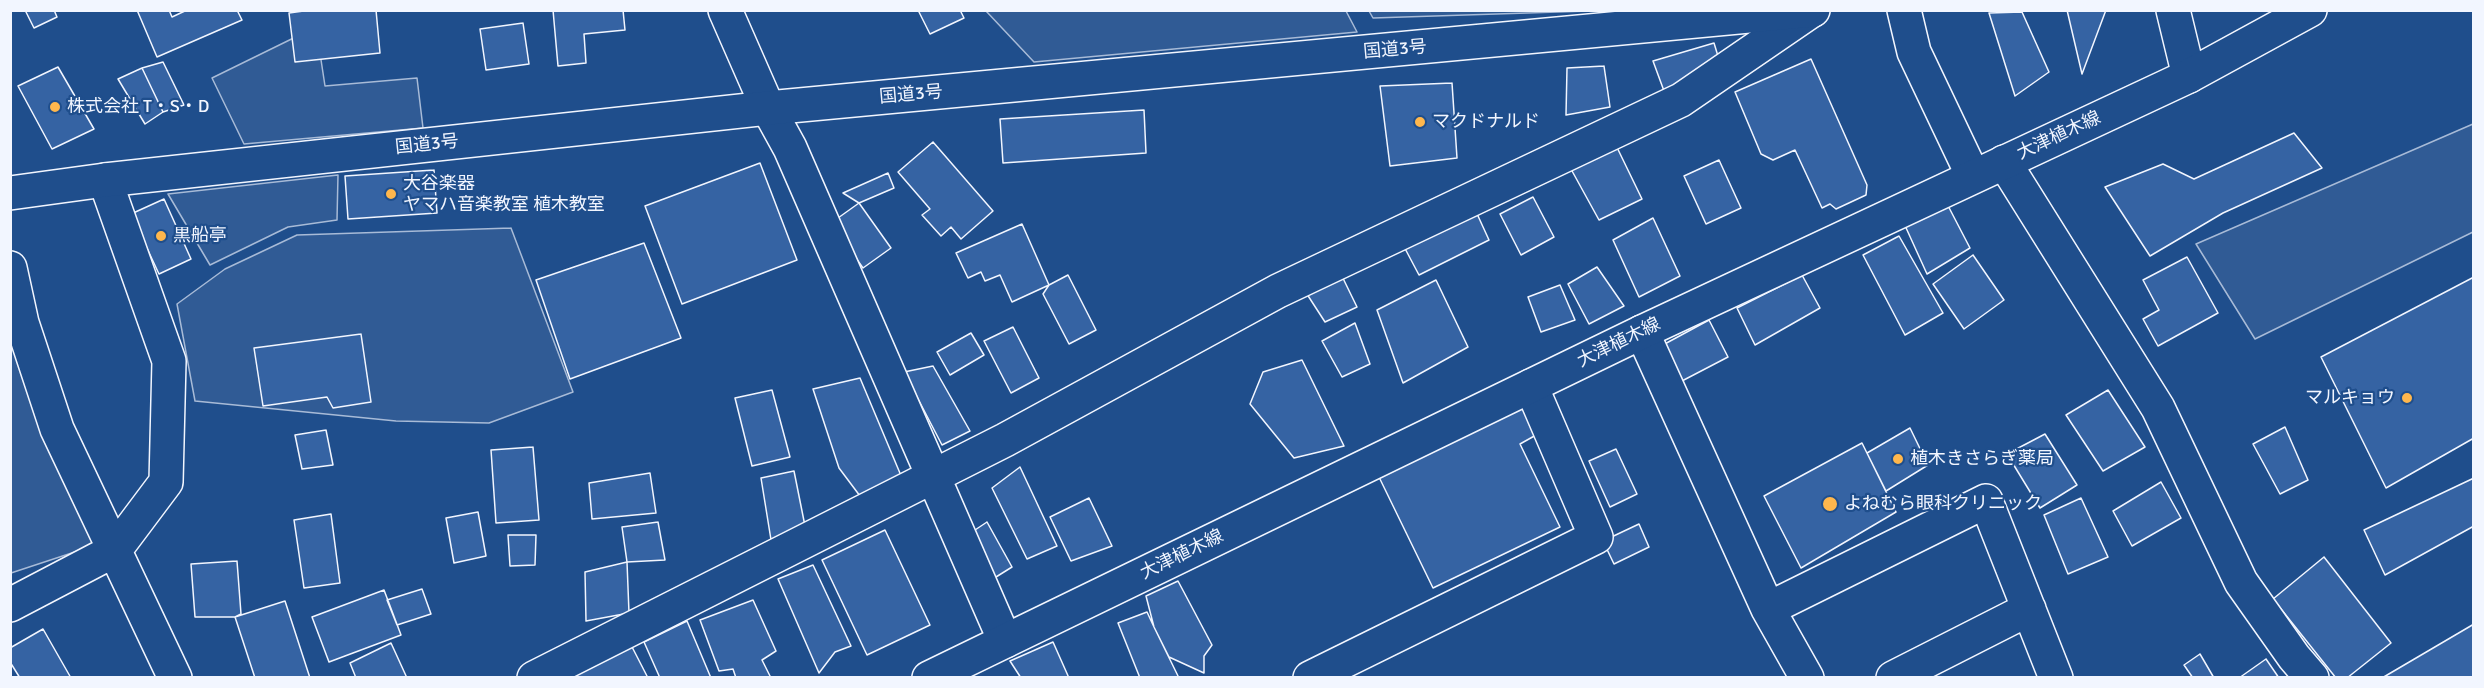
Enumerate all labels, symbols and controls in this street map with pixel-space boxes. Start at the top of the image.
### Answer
street label: 国道3号 [1362,36,1428,64]
street label: 国道3号 [878,81,944,109]
place label: 株式会社 T・S・D [67,96,209,118]
marker: 株式会社 T・S・D [48,100,62,114]
street label: 大津植木線 [2014,107,2104,165]
place label: マクドナルド [1432,111,1540,133]
marker: マクドナルド [1413,115,1427,129]
street label: 国道3号 [394,131,460,159]
place label: 大谷楽器 ヤマハ音楽教室 植木教室 [403,173,605,216]
marker: 大谷楽器 ヤマハ音楽教室 植木教室 [384,187,398,201]
place label: 黒船亭 [173,225,227,247]
marker: 黒船亭 [154,229,168,243]
street label: 大津植木線 [1574,314,1664,372]
place label: マルキョウ [2305,387,2395,409]
marker: マルキョウ [2400,391,2414,405]
place label: 植木きさらぎ薬局 [1910,448,2054,470]
marker: 植木きさらぎ薬局 [1891,452,1905,466]
place label: よねむら眼科クリニック [1844,493,2042,515]
marker: よねむら眼科クリニック [1821,495,1839,513]
street label: 大津植木線 [1137,526,1227,584]

